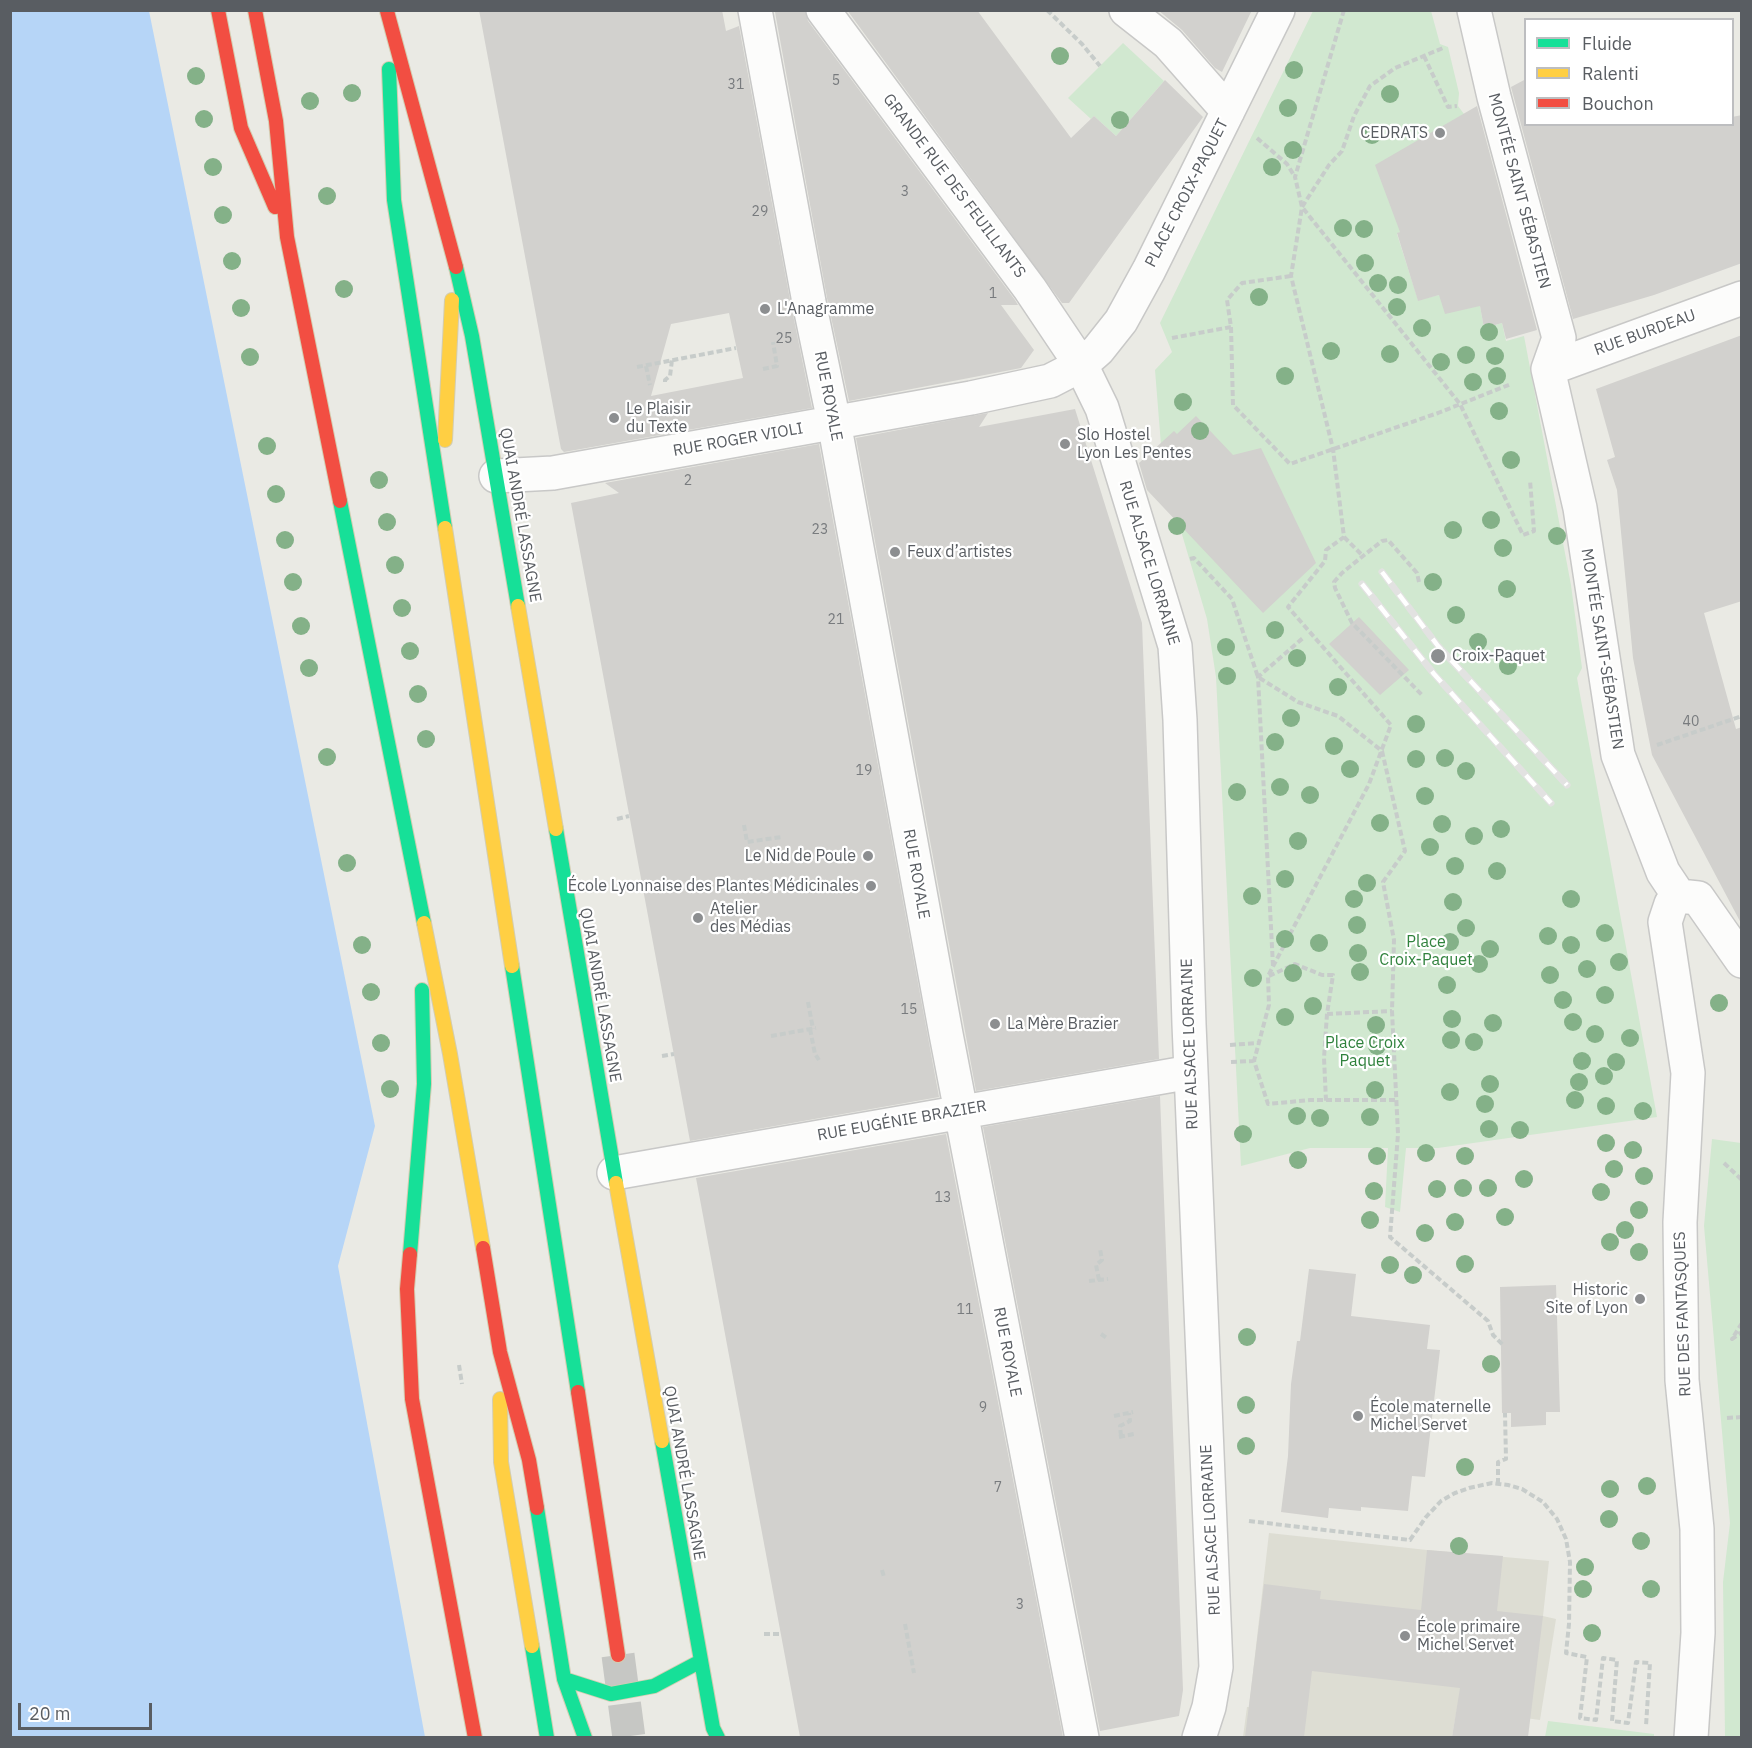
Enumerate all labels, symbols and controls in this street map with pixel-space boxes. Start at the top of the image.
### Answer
legend [1524,18,1734,126]
text: Fluide [1582,32,1632,55]
text: Ralenti [1582,62,1639,85]
house number: 5 [832,73,840,89]
house number: 31 [728,77,744,93]
street label: GRANDE RUE DES FEUILLANTS [878,90,1030,282]
street label: MONTÉE SAINT SÉBASTIEN [1484,91,1554,291]
text: Bouchon [1582,92,1654,115]
street label: PLACE CROIX-PAQUET [1141,116,1233,270]
place label: CEDRATS [1360,123,1428,143]
marker: CEDRATS [1433,126,1447,140]
house number: 3 [901,184,909,200]
house number: 29 [752,204,768,220]
house number: 1 [989,286,997,302]
place label: L'Anagramme [777,299,874,319]
marker: L'Anagramme [758,302,772,316]
street label: RUE BURDEAU [1592,306,1698,360]
house number: 25 [776,331,792,347]
street label: RUE ROYALE [810,349,846,443]
place label: Le Plaisir du Texte [626,399,691,437]
marker: Le Plaisir du Texte [607,411,621,425]
street label: RUE ROGER VIOLI [671,419,805,461]
place label: Slo Hostel Lyon Les Pentes [1077,425,1192,463]
street label: QUAI ANDRÉ LASSAGNE [495,426,545,604]
marker: Slo Hostel Lyon Les Pentes [1058,437,1072,451]
house number: 2 [684,473,692,489]
street label: RUE ALSACE LORRAINE [1115,478,1183,648]
house number: 23 [812,522,828,538]
place label: Feux d’artistes [907,542,1012,562]
marker: Feux d’artistes [888,545,902,559]
street label: MONTÉE SAINT-SÉBASTIEN [1577,547,1627,751]
house number: 21 [828,612,844,628]
place label: Croix-Paquet [1452,646,1545,666]
marker: Croix-Paquet [1429,647,1447,665]
house number: 40 [1683,714,1699,730]
house number: 19 [856,763,872,779]
street label: RUE ROYALE [899,827,933,921]
place label: Le Nid de Poule [745,846,856,866]
marker: Le Nid de Poule [861,849,875,863]
place label: École Lyonnaise des Plantes Médicinales [568,876,859,896]
marker: École Lyonnaise des Plantes Médicinales [864,879,878,893]
place label: Atelier des Médias [710,899,791,937]
street label: QUAI ANDRÉ LASSAGNE [575,906,625,1084]
marker: Atelier des Médias [691,911,705,925]
park label: Place Croix-Paquet [1379,932,1473,970]
street label: RUE ALSACE LORRAINE [1177,958,1203,1130]
house number: 15 [901,1002,917,1018]
place label: La Mère Brazier [1007,1014,1118,1034]
marker: La Mère Brazier [988,1017,1002,1031]
park label: Place Croix Paquet [1325,1033,1405,1071]
street label: RUE EUGÉNIE BRAZIER [816,1097,988,1145]
house number: 13 [935,1190,951,1206]
street label: RUE DES FANTASQUES [1671,1231,1695,1397]
place label: Historic Site of Lyon [1545,1280,1628,1318]
marker: Historic Site of Lyon [1633,1292,1647,1306]
house number: 11 [957,1302,973,1318]
street label: RUE ROYALE [989,1305,1025,1399]
street label: QUAI ANDRÉ LASSAGNE [659,1384,709,1562]
place label: École maternelle Michel Servet [1370,1397,1491,1435]
house number: 9 [979,1400,987,1416]
marker: École maternelle Michel Servet [1351,1409,1365,1423]
street label: RUE ALSACE LORRAINE [1197,1444,1225,1616]
house number: 7 [994,1480,1002,1496]
house number: 3 [1016,1597,1024,1613]
place label: École primaire Michel Servet [1417,1617,1520,1655]
marker: École primaire Michel Servet [1398,1629,1412,1643]
scale bar [21,1691,154,1729]
text: 20 m [29,1702,71,1725]

